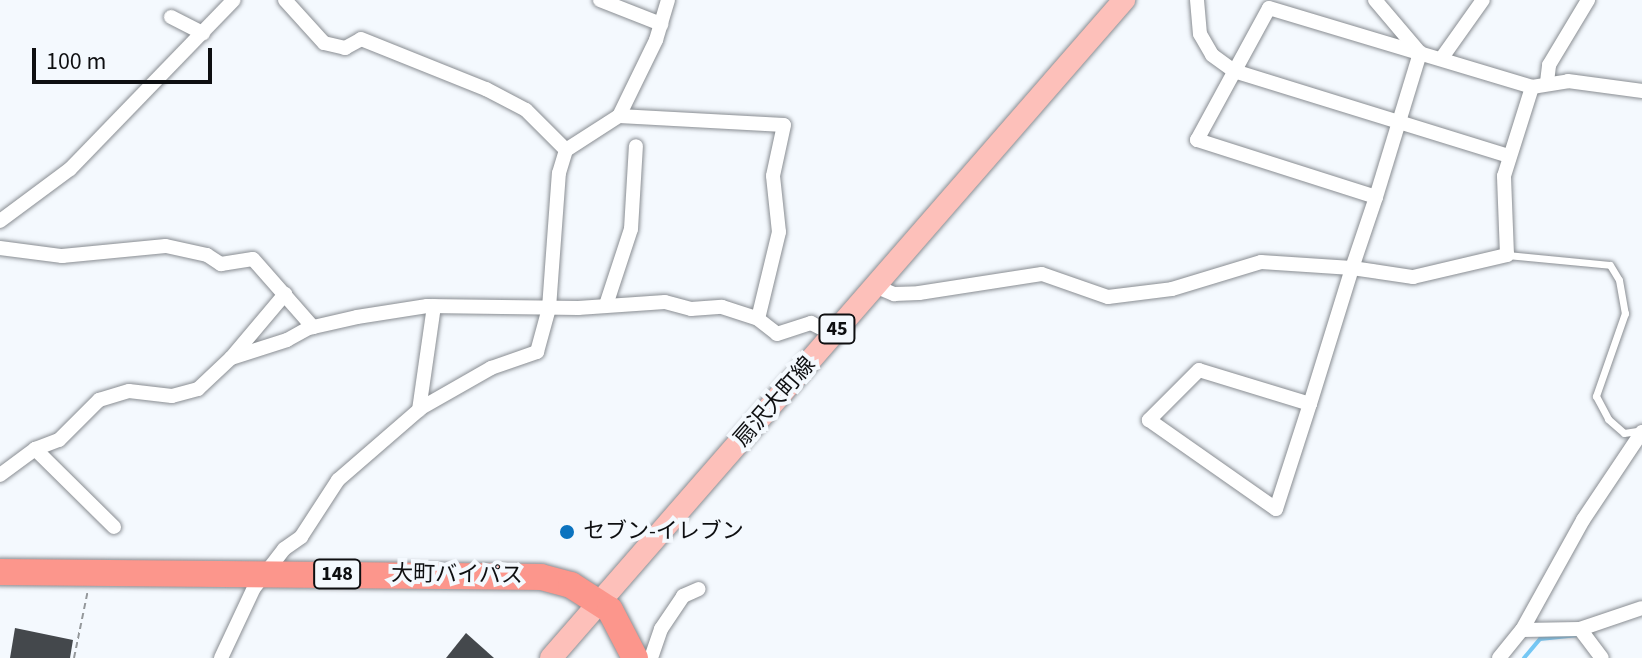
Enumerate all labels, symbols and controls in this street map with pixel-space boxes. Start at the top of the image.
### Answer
scale bar [36,32,216,82]
text: 100 m [46,44,106,79]
road number: 45 [817,313,857,345]
street label: 扇沢大町線 [729,352,821,452]
place label: セブン-イレブン [583,519,744,545]
marker: セブン-イレブン [558,523,576,541]
road number: 148 [313,558,361,590]
street label: 大町バイパス [391,561,523,589]

